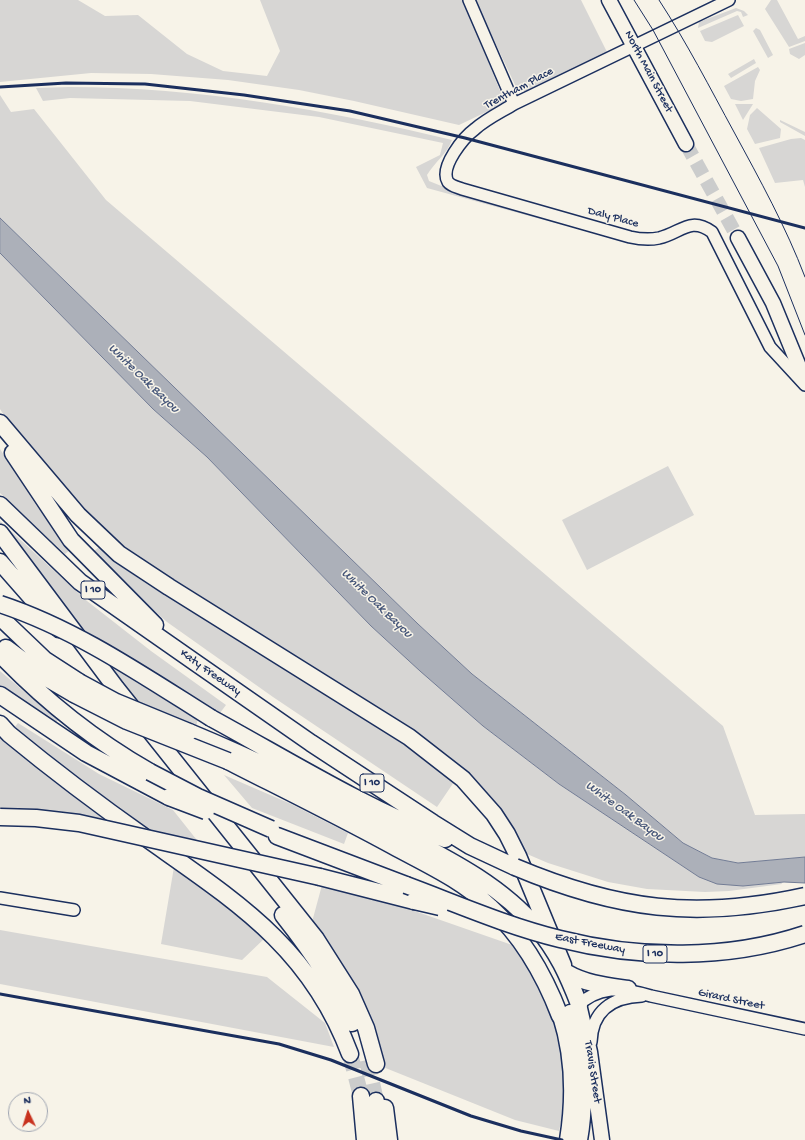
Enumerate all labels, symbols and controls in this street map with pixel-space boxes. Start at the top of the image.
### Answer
street label: North Main Street [620,29,676,115]
street label: Trentham Place [482,65,556,113]
street label: Daly Place [586,204,640,232]
water label: White Oak Bayou [104,341,182,417]
water label: White Oak Bayou [337,566,415,642]
road number: I 10 [81,581,105,599]
street label: Katy Freeway [177,647,243,699]
road number: I 10 [360,774,384,792]
water label: White Oak Bayou [582,778,666,846]
street label: East Freeway [554,930,626,958]
road number: I 10 [643,945,667,963]
street label: Girard Street [697,986,765,1014]
street label: Travis Street [580,1040,604,1104]
north arrow [8,1092,48,1132]
text: N [23,1095,31,1107]

